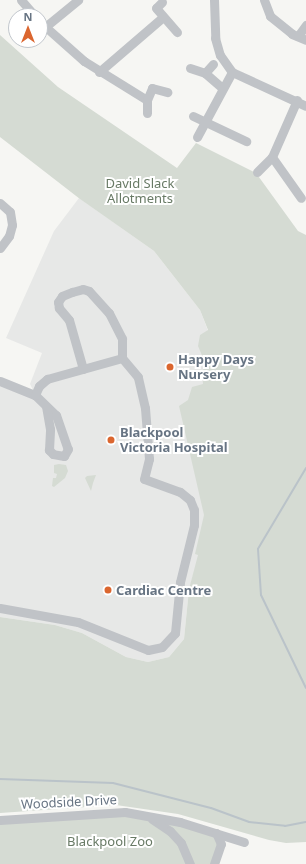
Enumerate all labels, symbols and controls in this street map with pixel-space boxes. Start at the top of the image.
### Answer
north arrow [8,8,48,48]
text: N [24,9,32,24]
park label: David Slack Allotments [105,176,175,207]
place label: Happy Days Nursery [178,352,254,383]
marker: Happy Days Nursery [165,362,175,372]
place label: Blackpool Victoria Hospital [120,425,228,456]
marker: Blackpool Victoria Hospital [105,434,117,446]
place label: Cardiac Centre [116,582,211,598]
marker: Cardiac Centre [103,585,113,595]
street label: Woodside Drive [21,792,117,812]
park label: Blackpool Zoo [67,833,153,849]

